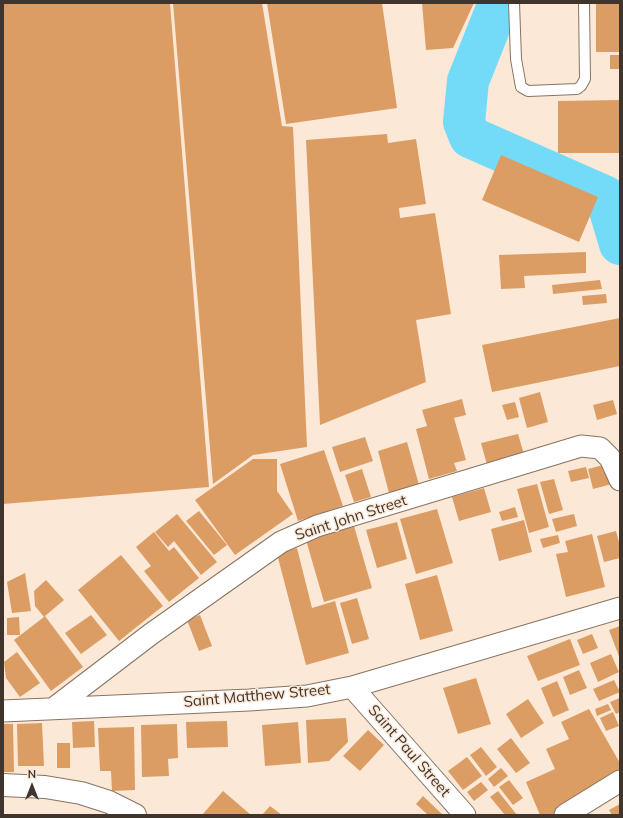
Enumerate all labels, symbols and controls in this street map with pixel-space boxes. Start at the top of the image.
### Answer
street label: Saint John Street [293,491,409,545]
street label: Saint Matthew Street [183,681,331,711]
street label: Saint Paul Street [364,701,454,801]
north arrow [12,766,52,806]
text: N [28,767,36,781]

